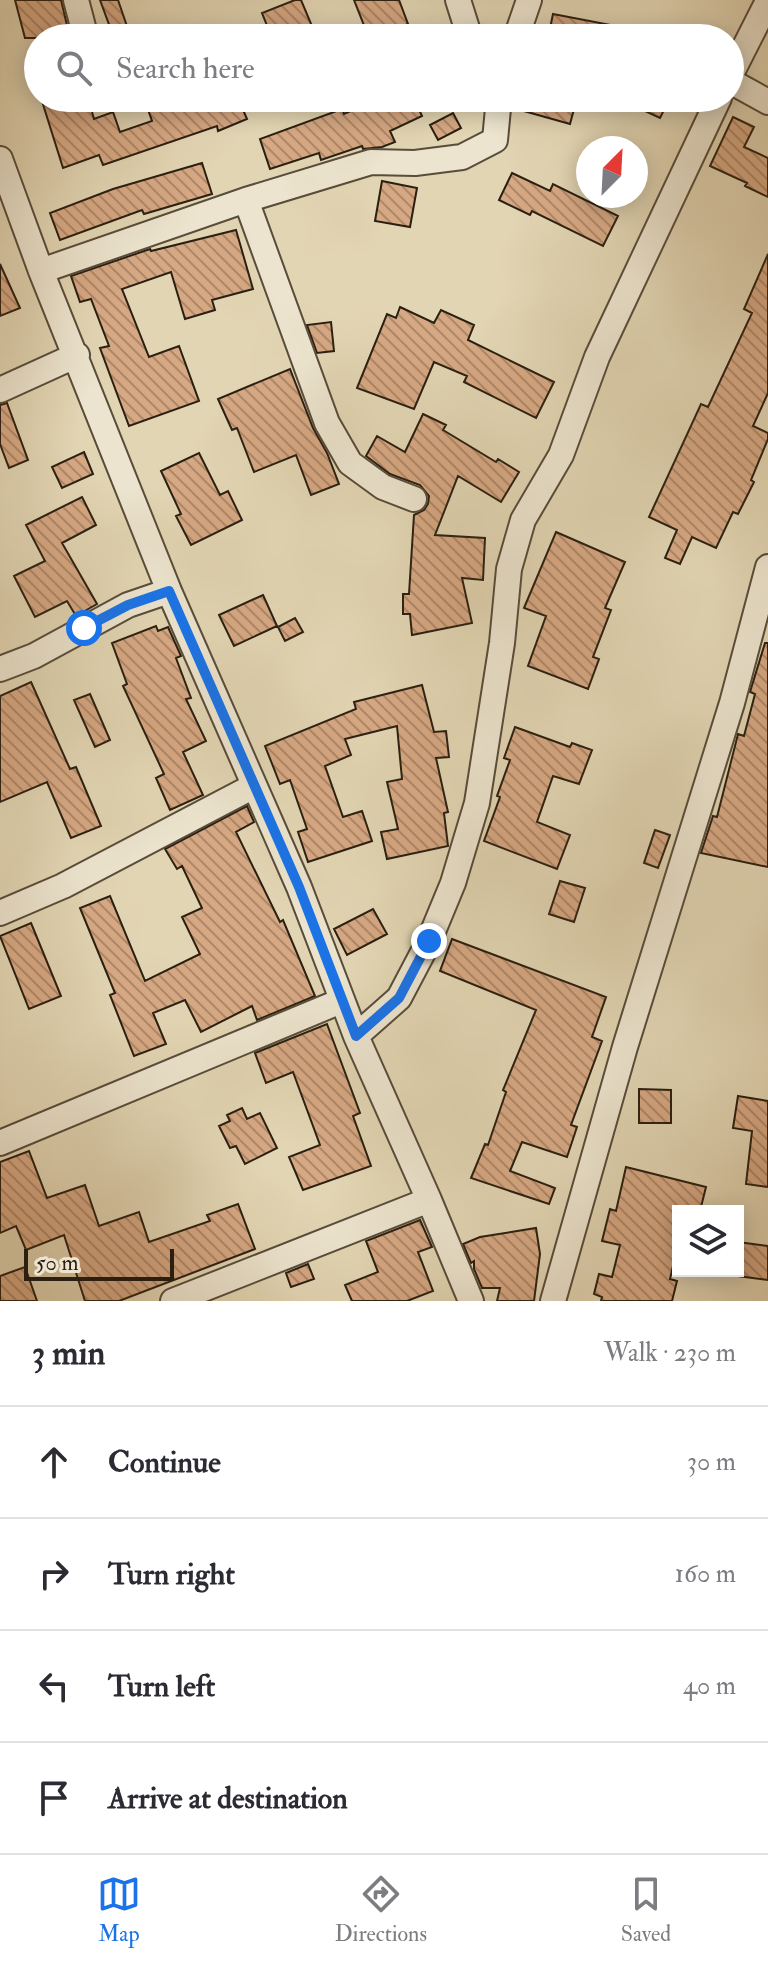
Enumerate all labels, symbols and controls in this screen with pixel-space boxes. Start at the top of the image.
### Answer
search box [24,24,744,112]
icon: search [52,46,96,90]
text: Search here [116,50,255,87]
north arrow [576,136,648,208]
route start [66,610,102,646]
route end [411,923,447,959]
map controls [672,1205,744,1277]
button: layers [672,1205,744,1277]
scale bar [24,1245,174,1281]
text: 50 m [36,1249,78,1277]
text: 3 min [32,1332,105,1375]
text: Walk · 230 m [604,1337,736,1369]
icon: ahead [32,1440,76,1484]
text: Continue [108,1444,221,1481]
text: 30 m [687,1446,736,1478]
icon: right [32,1552,76,1596]
text: Turn right [108,1556,235,1593]
text: 160 m [675,1558,736,1590]
icon: left [32,1664,76,1708]
text: Turn left [108,1668,215,1705]
text: 40 m [683,1670,736,1702]
icon: arrive [32,1776,76,1820]
text: Arrive at destination [108,1780,348,1817]
tab: Map [97,1872,141,1948]
tab: Directions [335,1872,427,1948]
tab: Saved [621,1872,671,1948]

